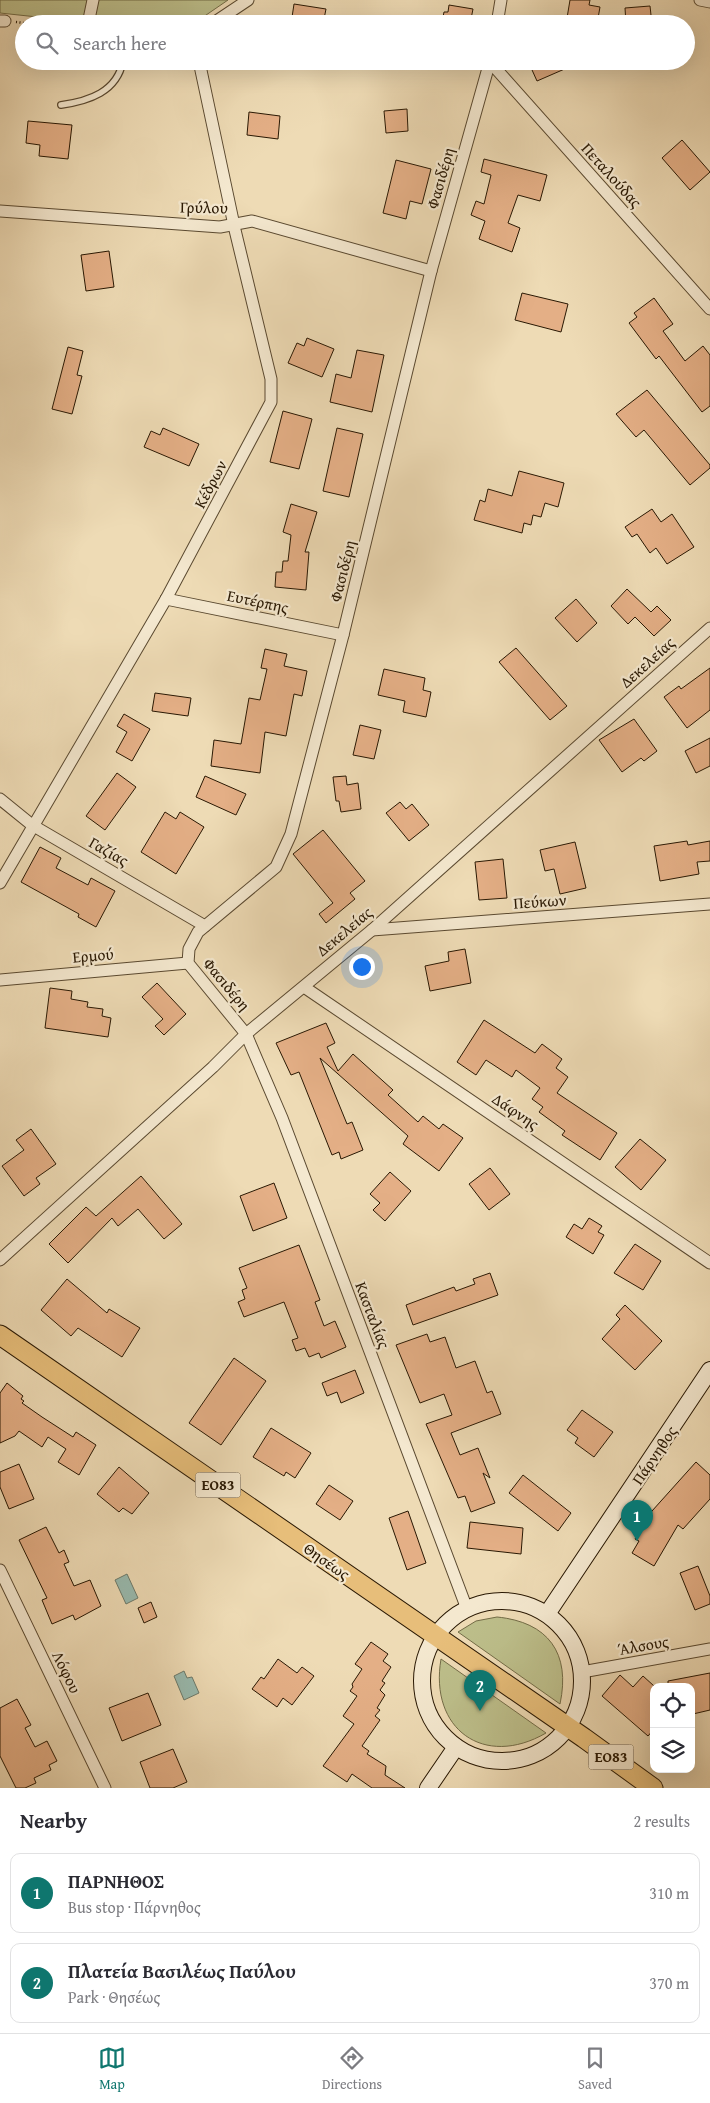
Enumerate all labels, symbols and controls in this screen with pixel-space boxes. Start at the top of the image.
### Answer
search box [15,15,695,70]
icon: search [33,29,61,57]
text: Search here [73,29,167,57]
street label: Πεταλούδας [576,137,648,213]
street label: Φασιδέρη [420,144,460,212]
street label: Γρύλου [180,195,228,219]
street label: Κέδρων [187,456,233,512]
street label: Φασιδέρη [323,537,361,605]
street label: Ευτέρπης [225,583,291,619]
street label: Δεκελείας [614,631,680,693]
street label: Γαζίας [85,830,133,872]
street label: Πεύκων [513,887,567,915]
street label: Δεκελείας [311,900,378,962]
street label: Ερμού [71,941,115,969]
street label: Φασιδέρη [198,952,256,1016]
your location [349,954,375,980]
street label: Δάφνης [488,1087,544,1136]
street label: Κασταλίας [349,1278,397,1352]
street label: Πάρνηθος [625,1420,683,1489]
road number: ΕΟ83 [196,1472,240,1498]
pin: 1 [621,1500,653,1541]
street label: Θησέως [299,1536,355,1586]
street label: Άλσους [616,1629,671,1661]
street label: Λόφου [46,1647,88,1697]
pin: 2 [464,1670,496,1711]
map controls [650,1683,695,1773]
button: locate [650,1683,695,1728]
button: layers [650,1728,695,1773]
road number: ΕΟ83 [588,1744,634,1770]
text: Nearby [20,1805,87,1836]
text: 2 results [633,1809,690,1833]
text: ΠΑΡΝΗΘΟΣ [68,1867,164,1895]
text: 1 [33,1881,41,1905]
text: 310 m [649,1881,689,1905]
text: Bus stop · Πάρνηθος [68,1895,201,1919]
text: Πλατεία Βασιλέως Παύλου [68,1957,296,1985]
text: 2 [33,1971,41,1995]
text: 370 m [649,1971,689,1995]
text: Park · Θησέως [68,1985,160,2009]
tab: Map [98,2044,126,2094]
tab: Directions [322,2044,382,2094]
tab: Saved [578,2044,612,2094]

